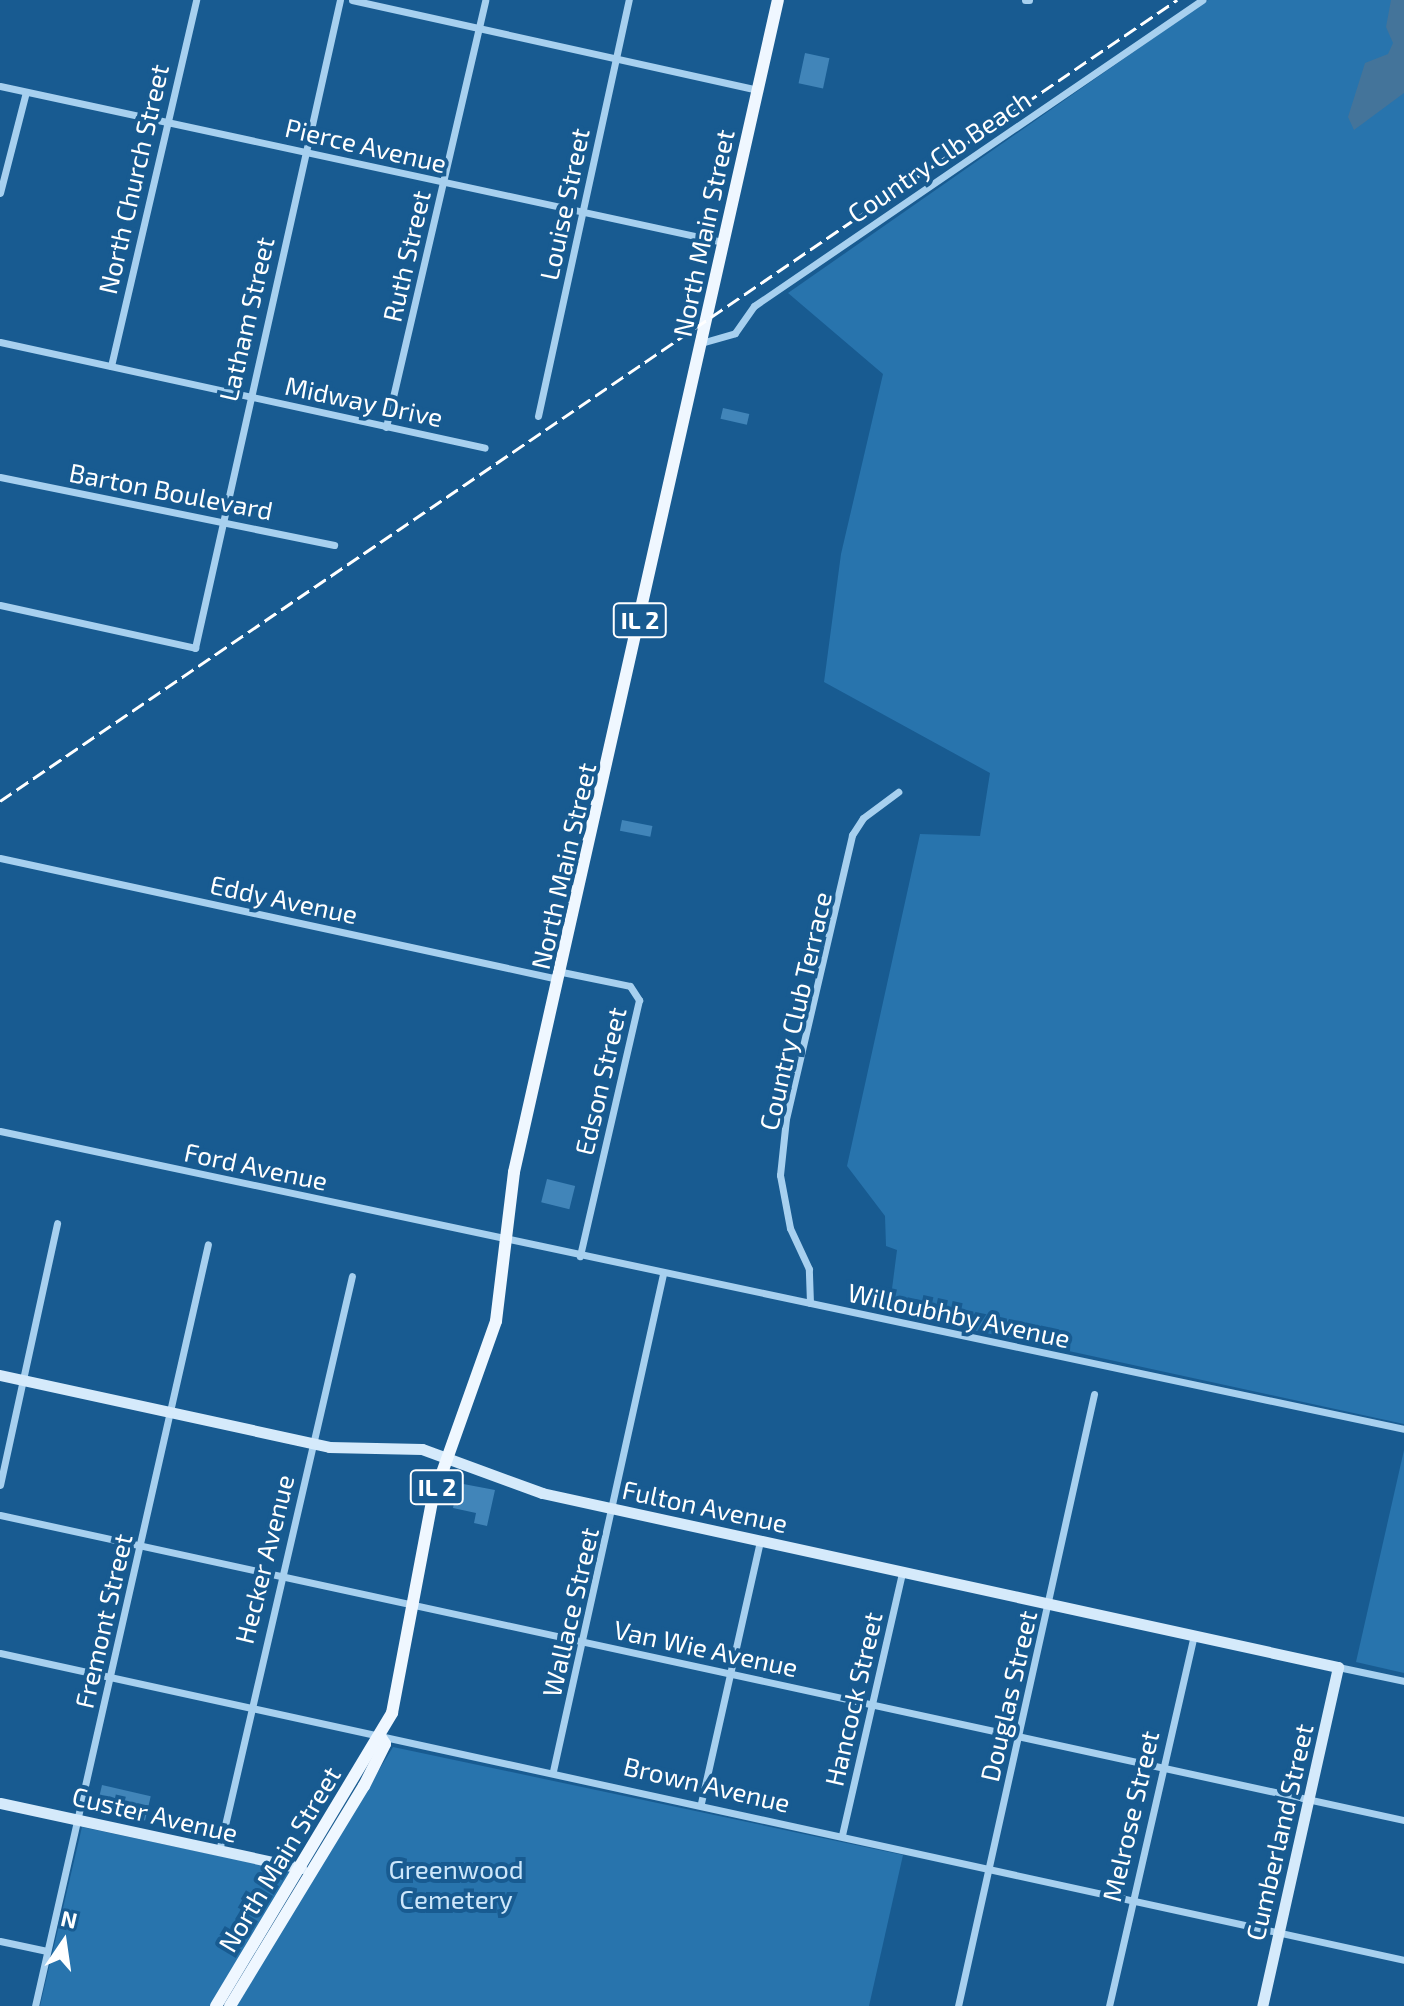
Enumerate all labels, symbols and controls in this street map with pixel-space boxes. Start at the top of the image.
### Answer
street label: North Church Street [91,61,175,297]
street label: Country Clb Beach [841,83,1037,229]
street label: Pierce Avenue [282,111,450,179]
street label: Louise Street [533,125,595,283]
street label: North Main Street [666,127,740,339]
street label: Ruth Street [376,187,436,325]
street label: Latham Street [212,234,280,404]
street label: Midway Drive [282,369,446,433]
street label: Barton Boulevard [67,456,275,526]
road number: IL 2 [612,600,668,640]
street label: North Main Street [524,760,602,972]
street label: Eddy Avenue [207,868,361,930]
street label: Country Club Terrace [752,888,838,1134]
street label: Edson Street [568,1004,632,1158]
street label: Ford Avenue [181,1136,331,1196]
street label: Willoubhby Avenue [845,1276,1073,1354]
road number: IL 2 [409,1467,465,1507]
street label: Hecker Avenue [228,1471,300,1647]
street label: Fulton Avenue [619,1473,791,1539]
street label: Wallace Street [535,1524,605,1700]
street label: Fremont Street [68,1531,138,1711]
street label: Douglas Street [973,1607,1043,1785]
street label: Hancock Street [818,1609,888,1789]
street label: Van Wie Avenue [611,1613,801,1683]
street label: Cumberland Street [1239,1720,1319,1944]
street label: Melrose Street [1095,1727,1165,1905]
street label: Brown Avenue [620,1750,794,1818]
street label: North Main Street [211,1761,347,1957]
street label: Custer Avenue [69,1780,241,1848]
park label: Greenwood Cemetery [388,1853,524,1914]
north arrow [24,1902,104,1982]
text: N [59,1904,80,1933]

